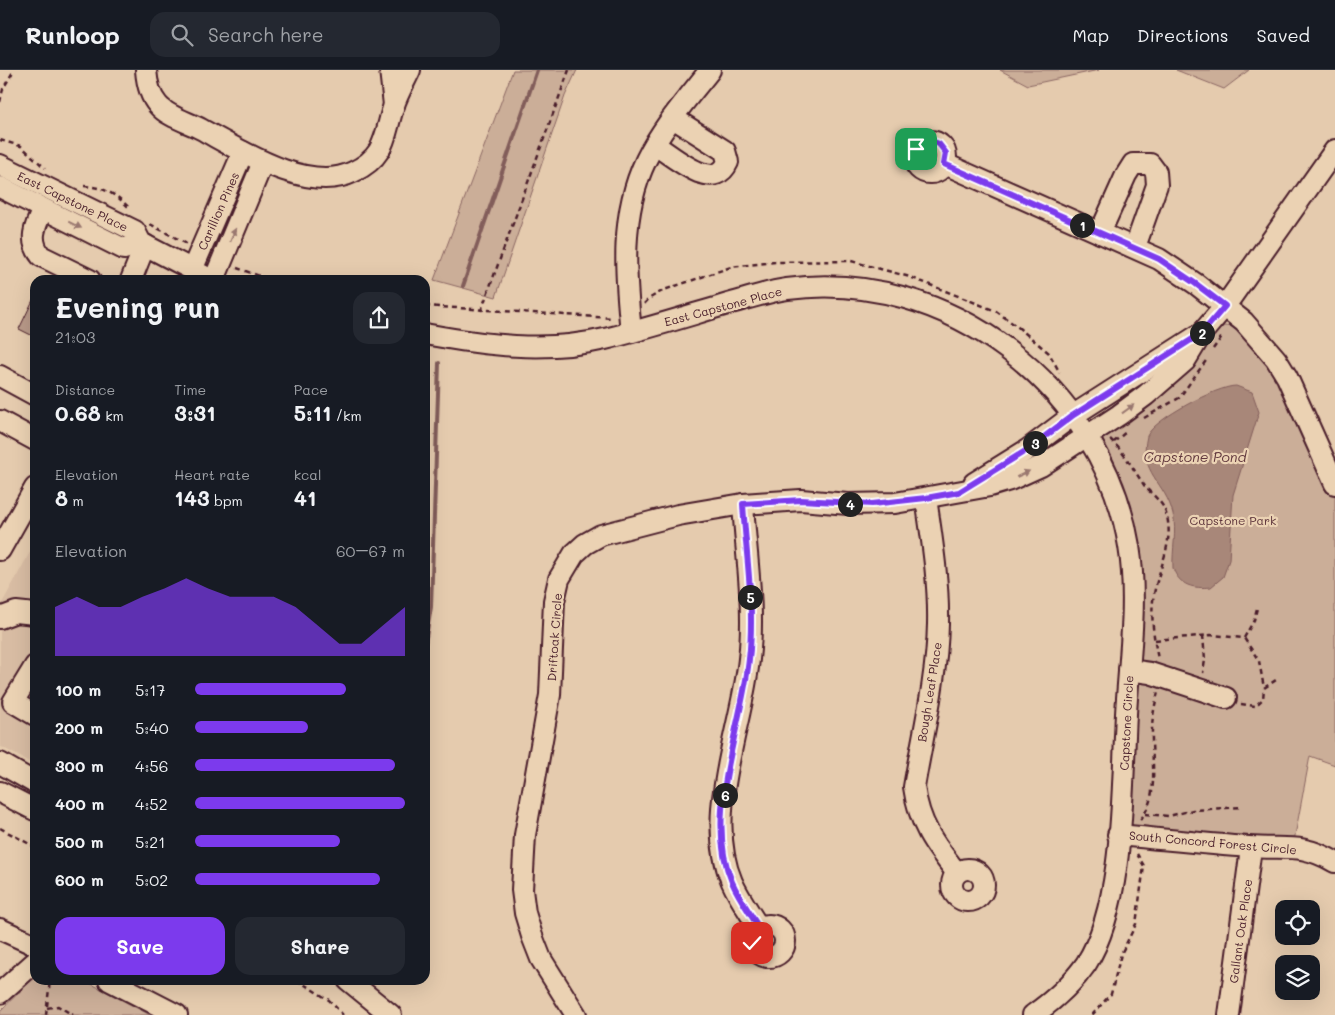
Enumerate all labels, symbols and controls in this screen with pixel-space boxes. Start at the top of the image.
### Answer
search box [150,12,500,57]
text: Runloop [25,19,120,50]
icon: search [168,21,196,49]
text: Search here [208,22,323,47]
text: Map [1072,23,1109,47]
text: Directions [1137,23,1229,47]
text: Saved [1257,23,1310,47]
pin [895,128,937,170]
icon: arrive [902,135,930,163]
street label: East Capstone Place [15,167,131,235]
street label: Carillion Pines [194,169,242,253]
pin: 1 [1070,212,1094,238]
text: 1 [1079,216,1086,235]
one-way arrow [68,221,82,229]
one-way arrow [229,227,237,242]
street label: East Capstone Place [662,283,784,329]
text: Evening run [55,289,220,325]
button: share [353,292,405,344]
pin: 2 [1190,320,1214,346]
text: 2 [1199,324,1206,343]
text: 21:03 [55,326,95,347]
text: Distance [55,380,115,399]
text: Time [174,380,206,399]
text: Pace [294,380,328,399]
text: 0.68 [55,399,101,426]
text: 3:31 [174,399,216,426]
text: 5:11 [294,399,331,426]
one-way arrow [1121,404,1134,414]
text: km [101,406,124,425]
text: /km [331,406,362,425]
pin: 3 [1022,430,1048,456]
text: 3 [1031,434,1040,453]
water label: Capstone Pond [1143,447,1248,466]
text: Elevation [55,465,118,484]
text: Heart rate [174,465,250,484]
text: kcal [294,465,322,484]
one-way arrow [1016,470,1030,478]
text: 8 [55,484,68,511]
text: 143 [174,484,210,511]
text: 41 [294,484,316,511]
text: m [68,491,84,510]
text: bpm [210,491,243,510]
pin: 4 [838,492,862,516]
text: 4 [846,495,855,514]
park label: Capstone Park [1190,512,1276,528]
text: Elevation [55,540,127,561]
text: 60–67 m [336,540,405,561]
pin: 5 [738,584,762,610]
text: 5 [746,588,755,607]
street label: Driftoak Circle [543,592,565,682]
street label: Bough Leaf Place [913,641,945,743]
street label: Capstone Circle [1116,675,1136,771]
text: 100 m [55,679,101,700]
text: 5:17 [135,679,165,700]
text: 200 m [55,717,103,738]
text: 5:40 [135,717,169,738]
text: 300 m [55,755,104,776]
text: 4:56 [135,755,168,776]
pin: 6 [712,782,738,808]
text: 6 [721,786,730,805]
text: 400 m [55,793,104,814]
text: 4:52 [135,793,168,814]
street label: South Concord Forest Circle [1128,827,1298,857]
text: 500 m [55,831,103,852]
text: 5:21 [135,831,165,852]
text: 600 m [55,869,104,890]
text: 5:02 [135,869,168,890]
street label: Gallant Oak Place [1225,878,1255,984]
map controls [1275,900,1320,1000]
button: locate [1275,900,1320,945]
button: Save [55,917,225,975]
button: Share [235,917,405,975]
pin [731,922,773,964]
icon: check [738,929,766,957]
button: layers [1275,955,1320,1000]

